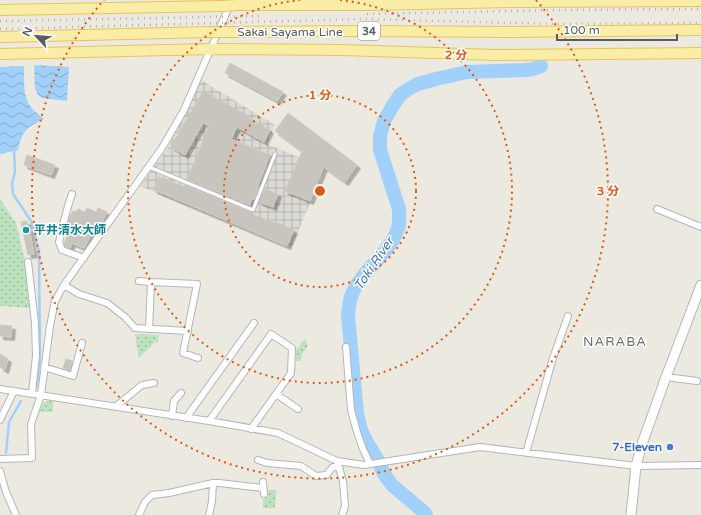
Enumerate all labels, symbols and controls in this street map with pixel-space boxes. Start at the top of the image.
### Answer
north arrow [16,16,56,56]
scale bar [557,16,677,42]
road number: 34 [358,22,380,40]
text: 100 m [563,23,600,37]
text: N [20,25,35,39]
street label: Sakai Sayama Line [237,25,343,39]
text: 2 分 [445,48,467,62]
text: 1 分 [309,88,331,102]
centre of rings [313,184,327,198]
text: 3 分 [597,184,619,198]
place label: 平井清水大師 [34,223,106,237]
marker: 平井清水大師 [21,225,31,235]
water label: Toki River [351,233,399,293]
district label: NARABA [583,334,647,350]
place label: 7-Eleven [612,440,662,454]
marker: 7-Eleven [665,442,675,452]

